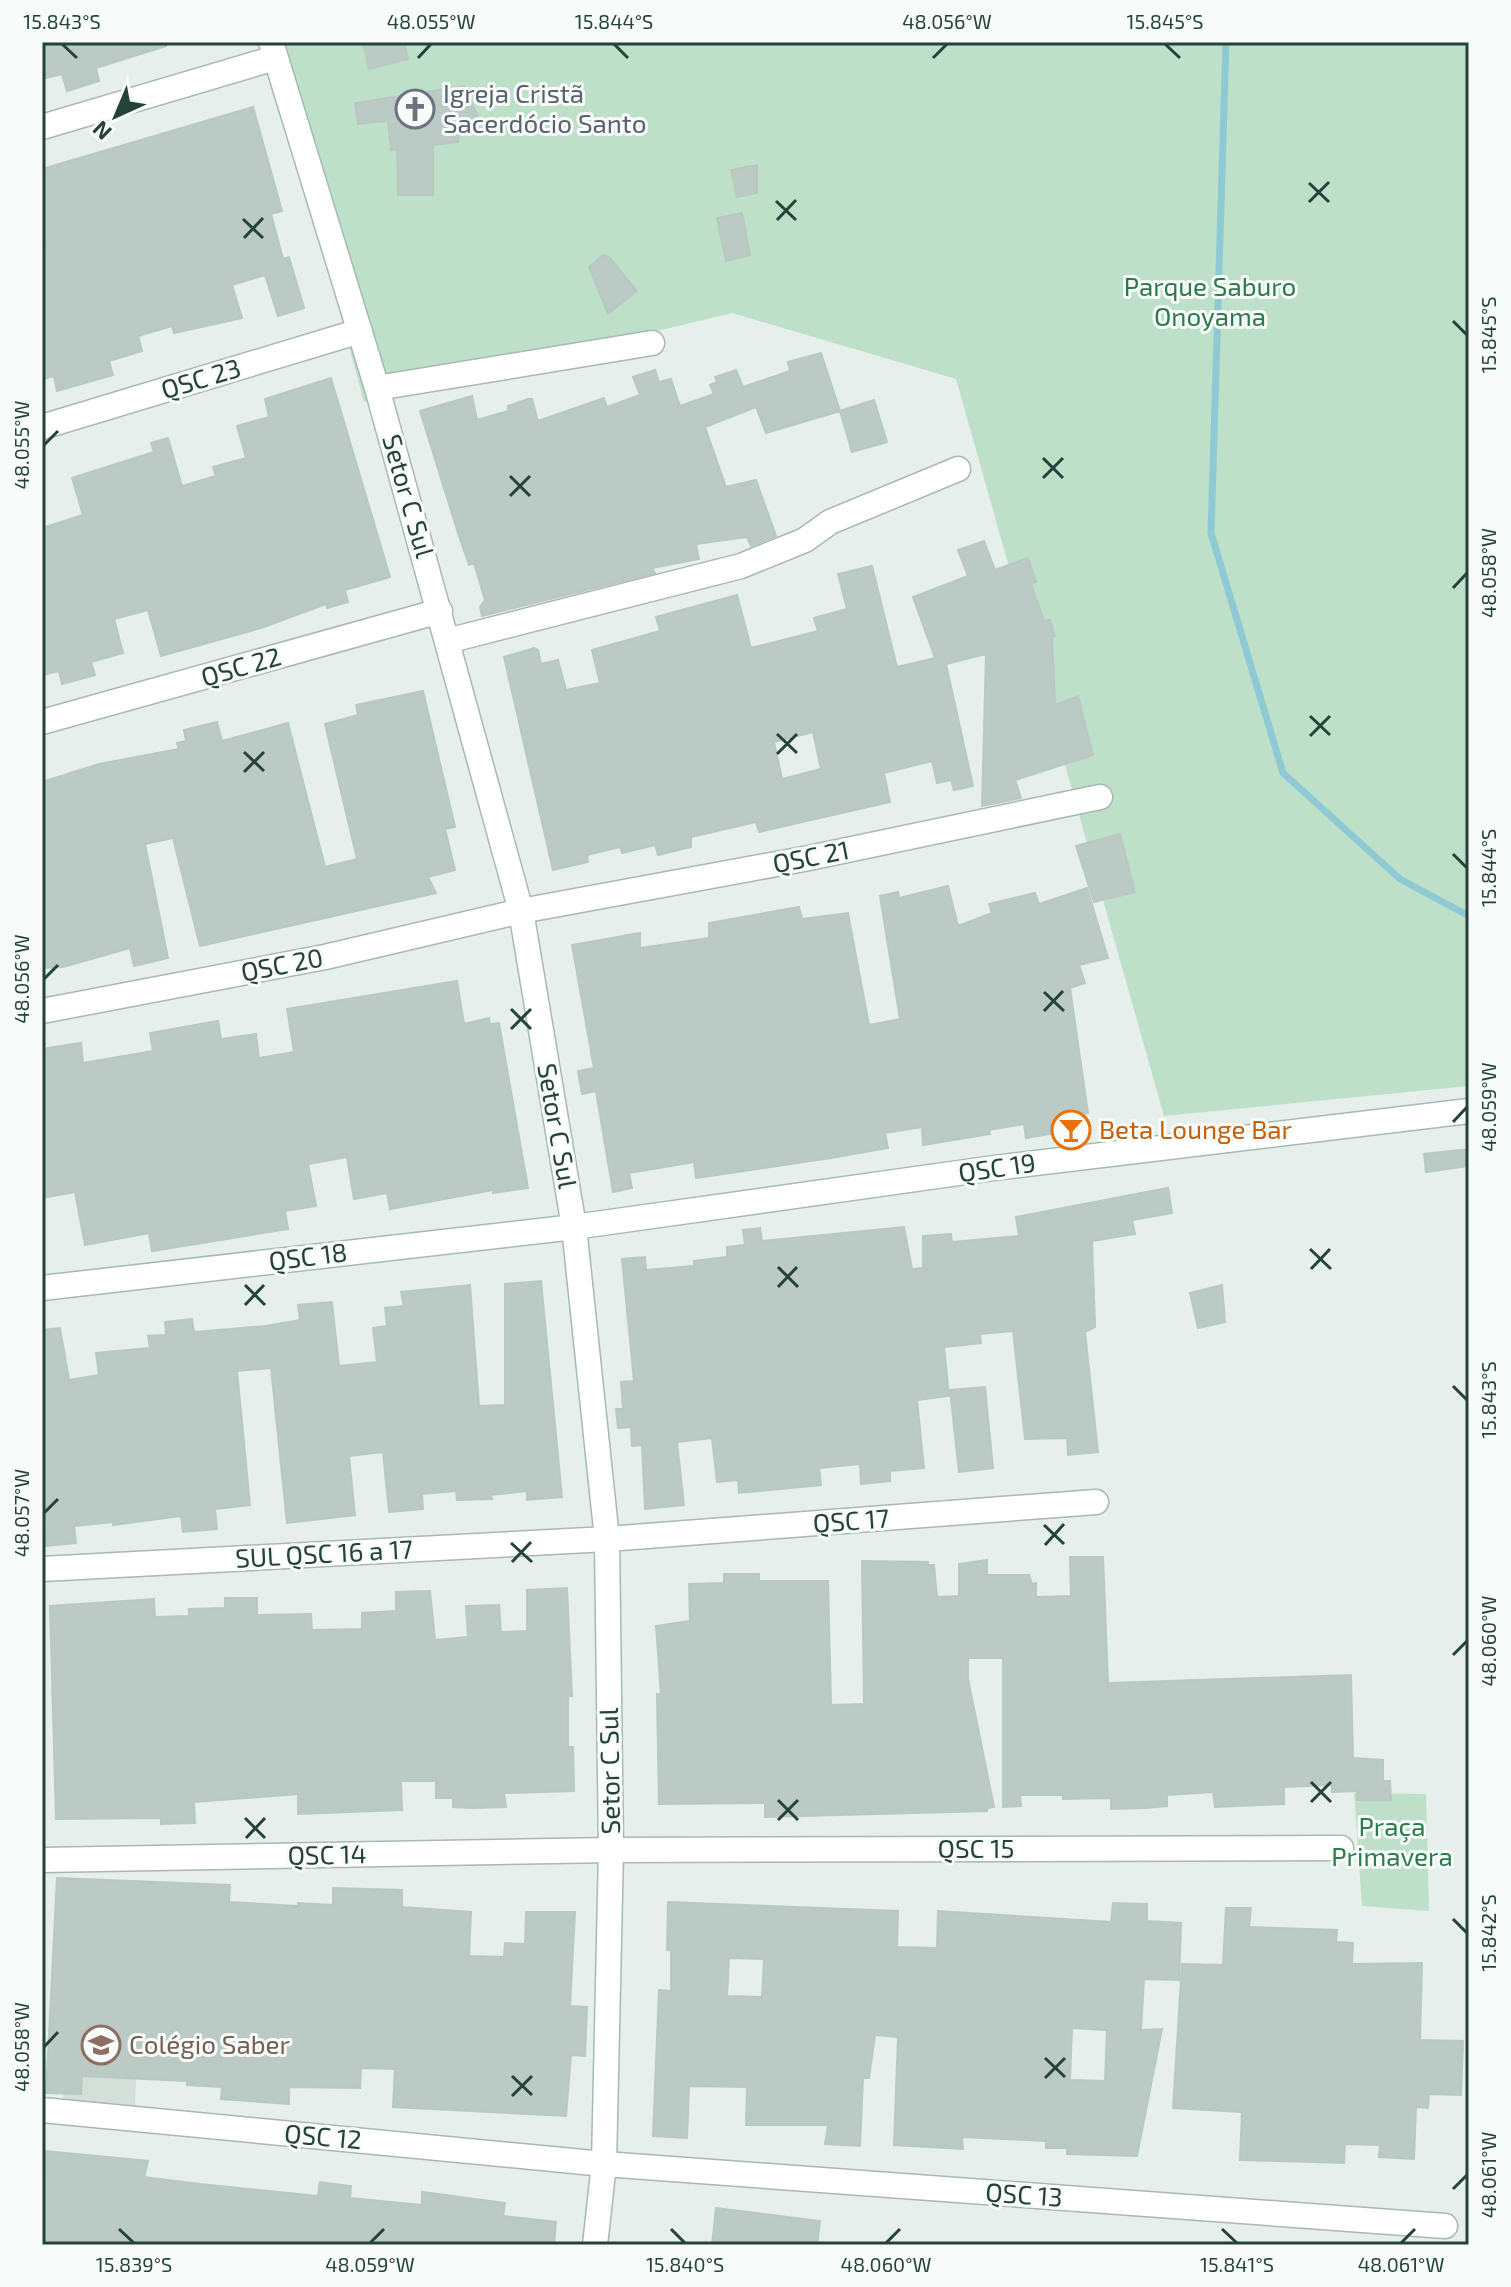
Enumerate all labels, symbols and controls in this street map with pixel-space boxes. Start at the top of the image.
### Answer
text: 15.843°S [23,9,101,33]
text: 48.055°W [387,9,475,33]
text: 15.844°S [575,9,653,33]
text: 48.056°W [902,9,992,33]
text: 15.845°S [1127,9,1203,33]
north arrow [76,76,156,156]
place label: Igreja Cristã Sacerdócio Santo [443,77,647,138]
church icon: Igreja Cristã Sacerdócio Santo [394,88,436,130]
text: N [87,116,116,146]
park label: Parque Saburo Onoyama [1124,270,1296,331]
text: 15.845°S [1476,297,1500,373]
street label: QSC 23 [157,351,244,404]
text: 48.055°W [9,401,33,489]
street label: Setor C Sul [377,430,442,561]
text: 48.058°W [1476,528,1500,618]
street label: QSC 22 [197,639,284,692]
text: 15.844°S [1476,829,1500,907]
street label: QSC 21 [770,833,852,878]
text: 48.056°W [9,934,33,1024]
street label: QSC 20 [238,940,325,987]
street label: Setor C Sul [532,1061,585,1191]
text: 48.059°W [1476,1062,1500,1152]
bar icon: Beta Lounge Bar [1050,1109,1092,1151]
place label: Beta Lounge Bar [1099,1113,1292,1144]
street label: QSC 19 [956,1146,1037,1187]
street label: QSC 18 [267,1235,349,1276]
text: 15.843°S [1476,1361,1500,1439]
text: 48.057°W [9,1469,33,1557]
street label: QSC 17 [812,1501,890,1538]
street label: SUL QSC 16 a 17 [234,1532,414,1573]
text: 48.060°W [1476,1596,1500,1686]
street label: Setor C Sul [592,1707,625,1835]
park label: Praça Primavera [1331,1810,1453,1871]
street label: QSC 15 [938,1832,1014,1863]
street label: QSC 14 [287,1837,367,1870]
text: 15.842°S [1476,1894,1500,1972]
text: 48.058°W [9,2002,33,2092]
school or university icon: Colégio Saber [80,2024,122,2066]
place label: Colégio Saber [129,2028,290,2059]
street label: QSC 12 [283,2117,363,2154]
text: 48.061°W [1476,2132,1500,2218]
street label: QSC 13 [984,2175,1064,2212]
text: 15.839°S [96,2252,172,2276]
text: 48.059°W [325,2252,415,2276]
text: 15.840°S [646,2252,724,2276]
text: 48.060°W [841,2252,931,2276]
text: 15.841°S [1200,2252,1274,2276]
text: 48.061°W [1358,2252,1444,2276]

